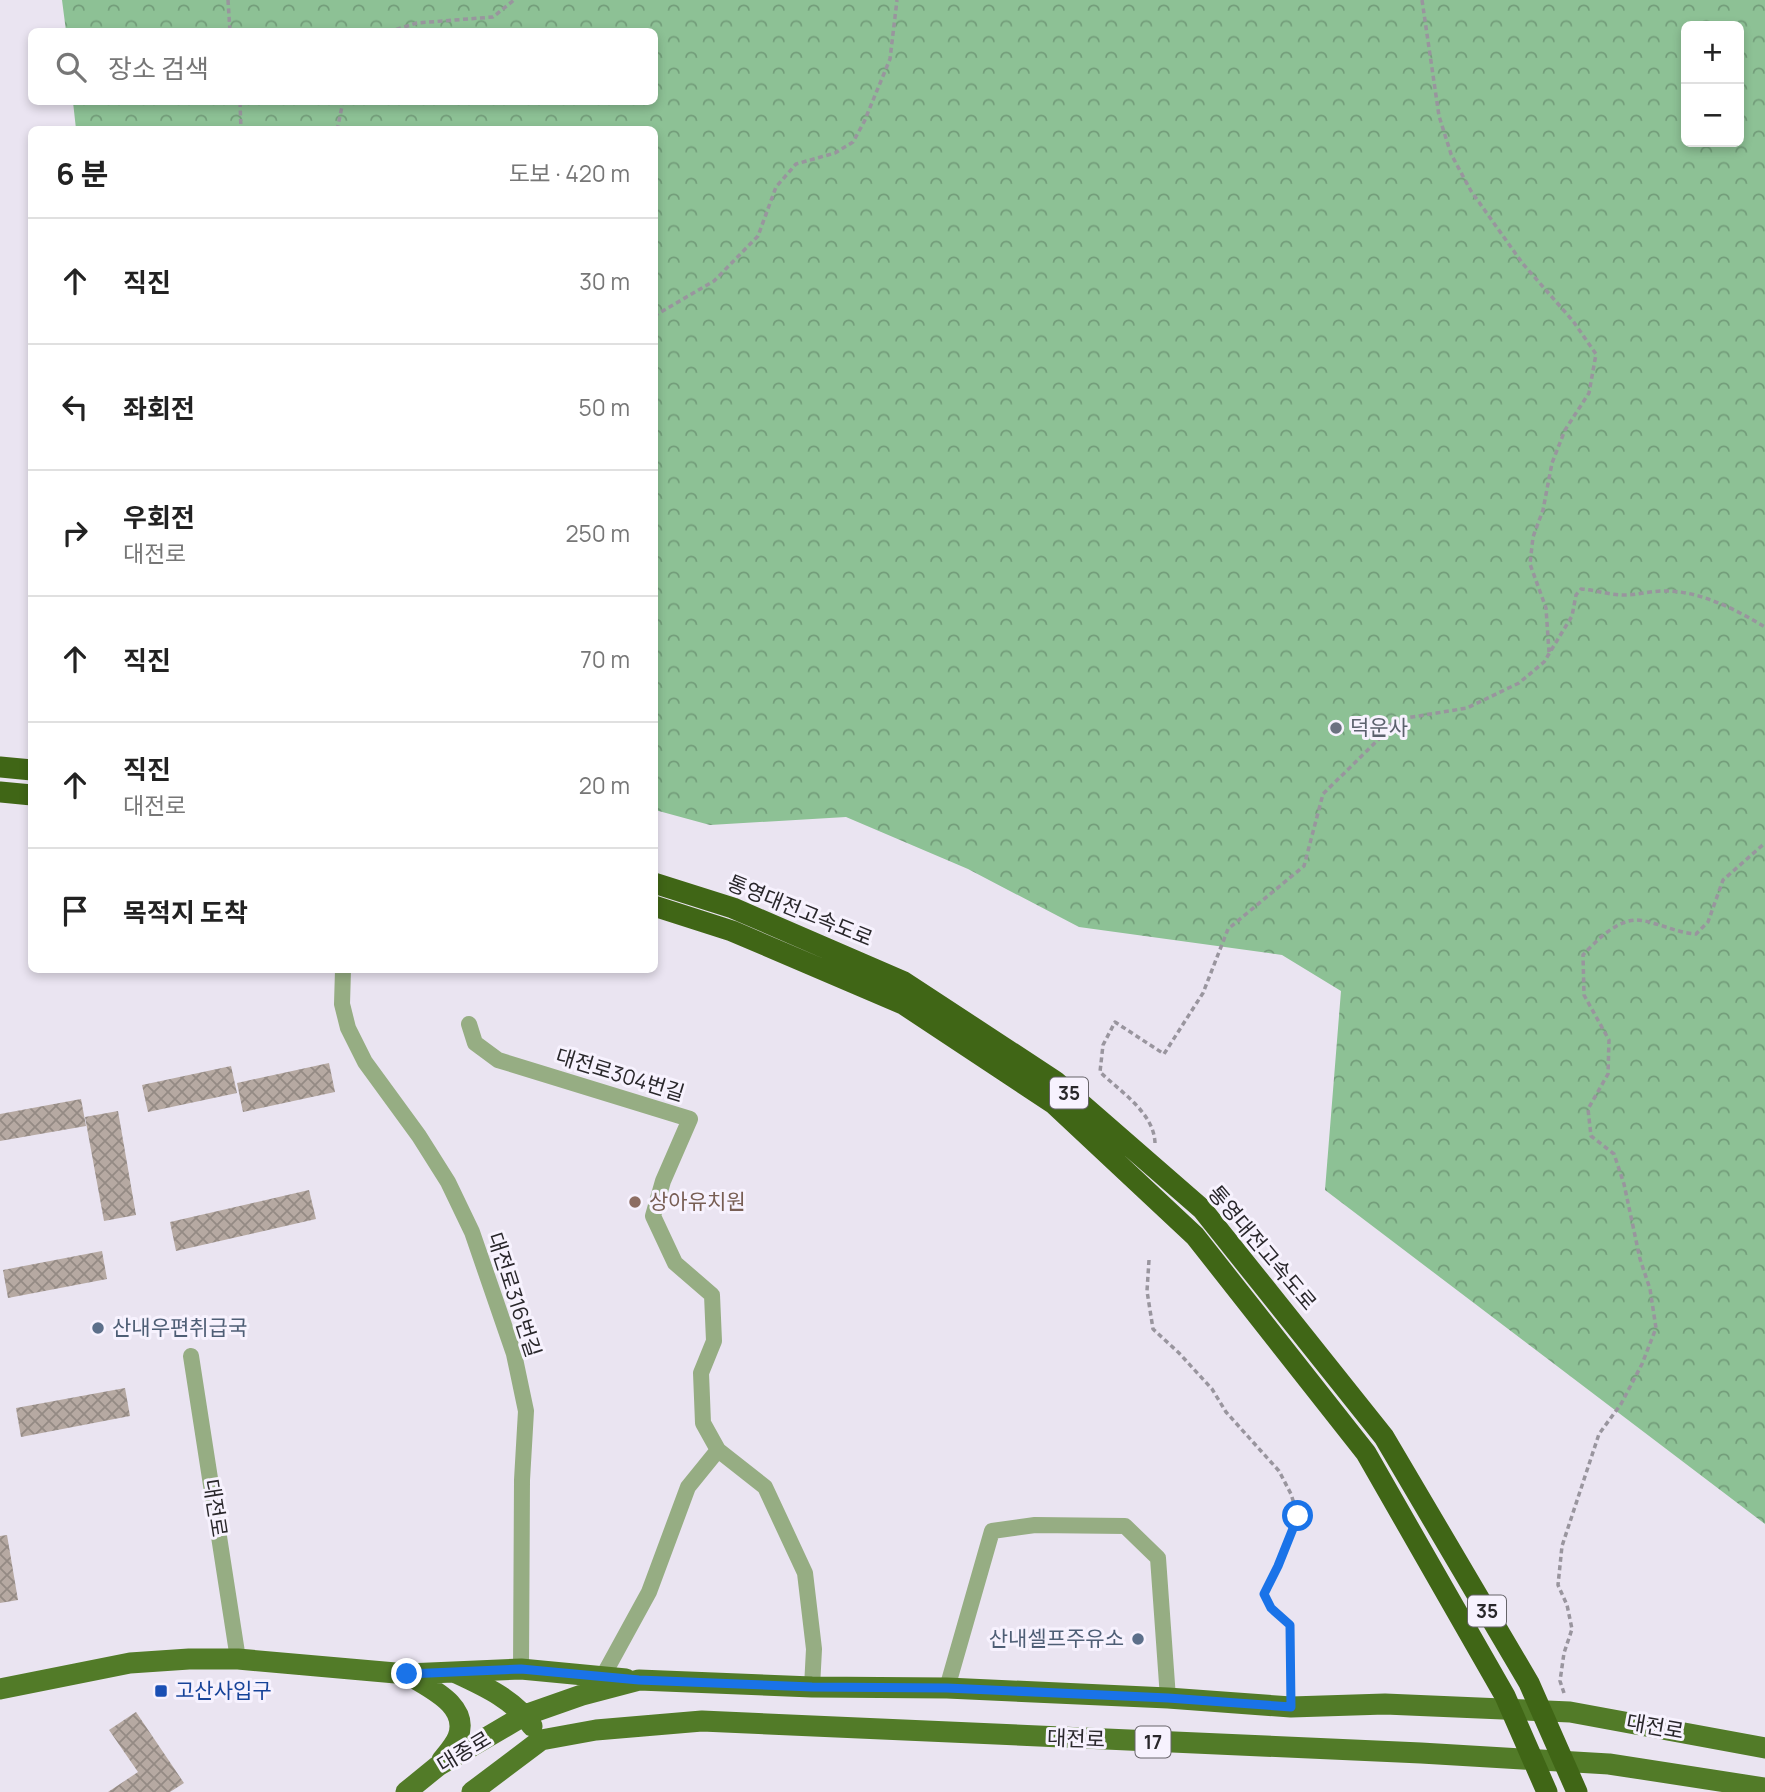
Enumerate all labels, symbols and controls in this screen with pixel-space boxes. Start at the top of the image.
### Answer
map controls [1681,21,1744,147]
button: + [1681,21,1744,84]
search box [28,28,658,105]
icon: search [52,48,90,86]
text: 장소 검색 [108,50,209,86]
button: − [1681,84,1744,147]
text: 6 분 [56,153,108,194]
text: 도보 · 420 m [508,157,630,189]
icon: ahead [56,262,94,300]
text: 직진 [123,264,171,300]
text: 30 m [579,265,630,297]
icon: left [56,388,94,426]
text: 좌회전 [123,390,195,426]
text: 50 m [579,391,630,423]
text: 우회전 [123,499,195,535]
icon: right [56,514,94,552]
text: 250 m [565,517,630,549]
text: 대전로 [123,537,186,569]
icon: ahead [56,640,94,678]
text: 직진 [123,642,171,678]
text: 70 m [580,643,630,675]
place label: 덕운사 [1350,713,1408,741]
marker: 덕운사 [1328,720,1344,736]
text: 직진 [123,751,171,787]
icon: ahead [56,766,94,804]
text: 20 m [579,769,630,801]
text: 대전로 [123,789,186,821]
street label: 통영대전고속도로 [723,868,877,952]
icon: arrive [56,892,94,930]
text: 목적지 도착 [123,894,248,930]
street label: 대전로304번길 [552,1041,688,1107]
road number: 35 [1050,1078,1088,1108]
street label: 통영대전고속도로 [1202,1179,1323,1316]
place label: 상아유치원 [649,1187,746,1215]
marker: 상아유치원 [627,1194,643,1210]
street label: 대전로316번길 [482,1229,548,1361]
place label: 산내우편취급국 [112,1313,247,1341]
marker: 산내우편취급국 [90,1320,106,1336]
street label: 대전로 [198,1477,234,1539]
route start [1282,1500,1313,1531]
road number: 35 [1468,1596,1506,1626]
place label: 산내셀프주유소 [989,1624,1124,1652]
marker: 산내셀프주유소 [1130,1631,1146,1647]
route end [391,1658,422,1689]
place label: 고산사입구 [175,1676,272,1704]
marker: 고산사입구 [153,1683,169,1699]
street label: 대전로 [1624,1707,1686,1745]
street label: 대전로 [1047,1723,1105,1753]
street label: 대종로 [431,1724,496,1778]
road number: 17 [1136,1726,1170,1758]

